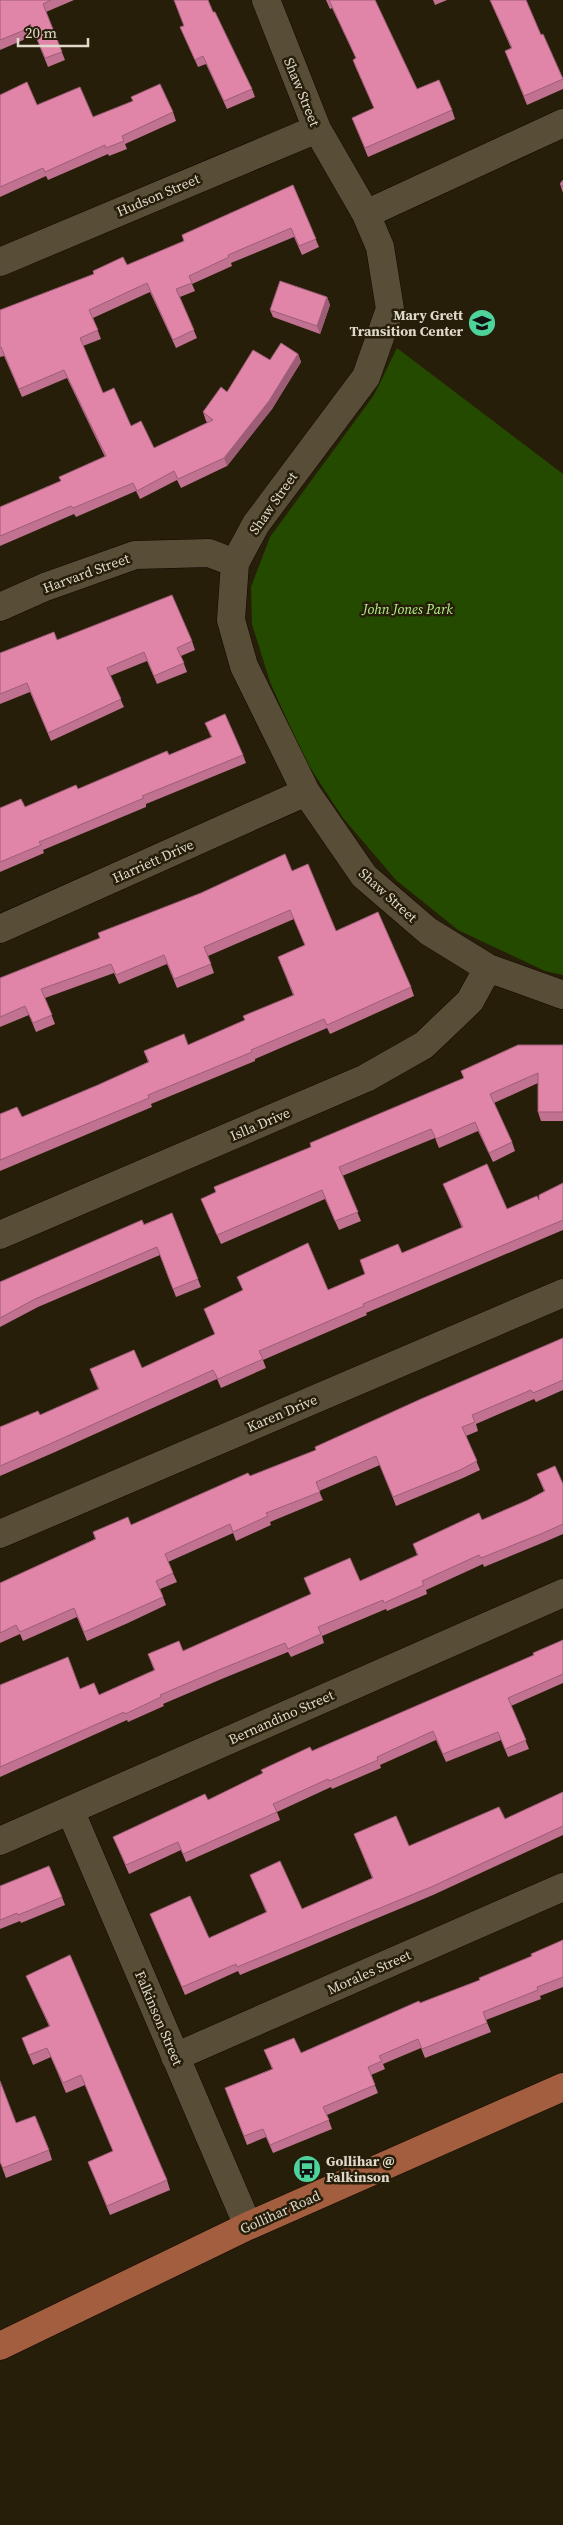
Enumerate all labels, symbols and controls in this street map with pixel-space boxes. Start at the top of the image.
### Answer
scale bar [18,15,88,47]
text: 20 m [25,22,57,43]
street label: Shaw Street [279,55,325,130]
street label: Hudson Street [113,168,203,221]
place label: Mary Grett Transition Center [349,305,464,341]
school or university icon: Mary Grett Transition Center [467,308,497,338]
street label: Shaw Street [244,467,302,538]
street label: Harvard Street [40,548,133,598]
park label: John Jones Park [361,599,453,619]
street label: Harriett Drive [109,834,197,888]
street label: Shaw Street [354,863,422,927]
street label: Islla Drive [227,1102,293,1146]
street label: Karen Drive [244,1389,320,1437]
street label: Bernandino Street [225,1685,337,1749]
street label: Morales Street [324,1944,414,1999]
street label: Falkinson Street [130,1968,188,2069]
place label: Gollihar @ Falkinson [326,2151,395,2187]
bus stop icon: Gollihar @ Falkinson [292,2154,322,2184]
street label: Gollihar Road [237,2185,323,2239]

